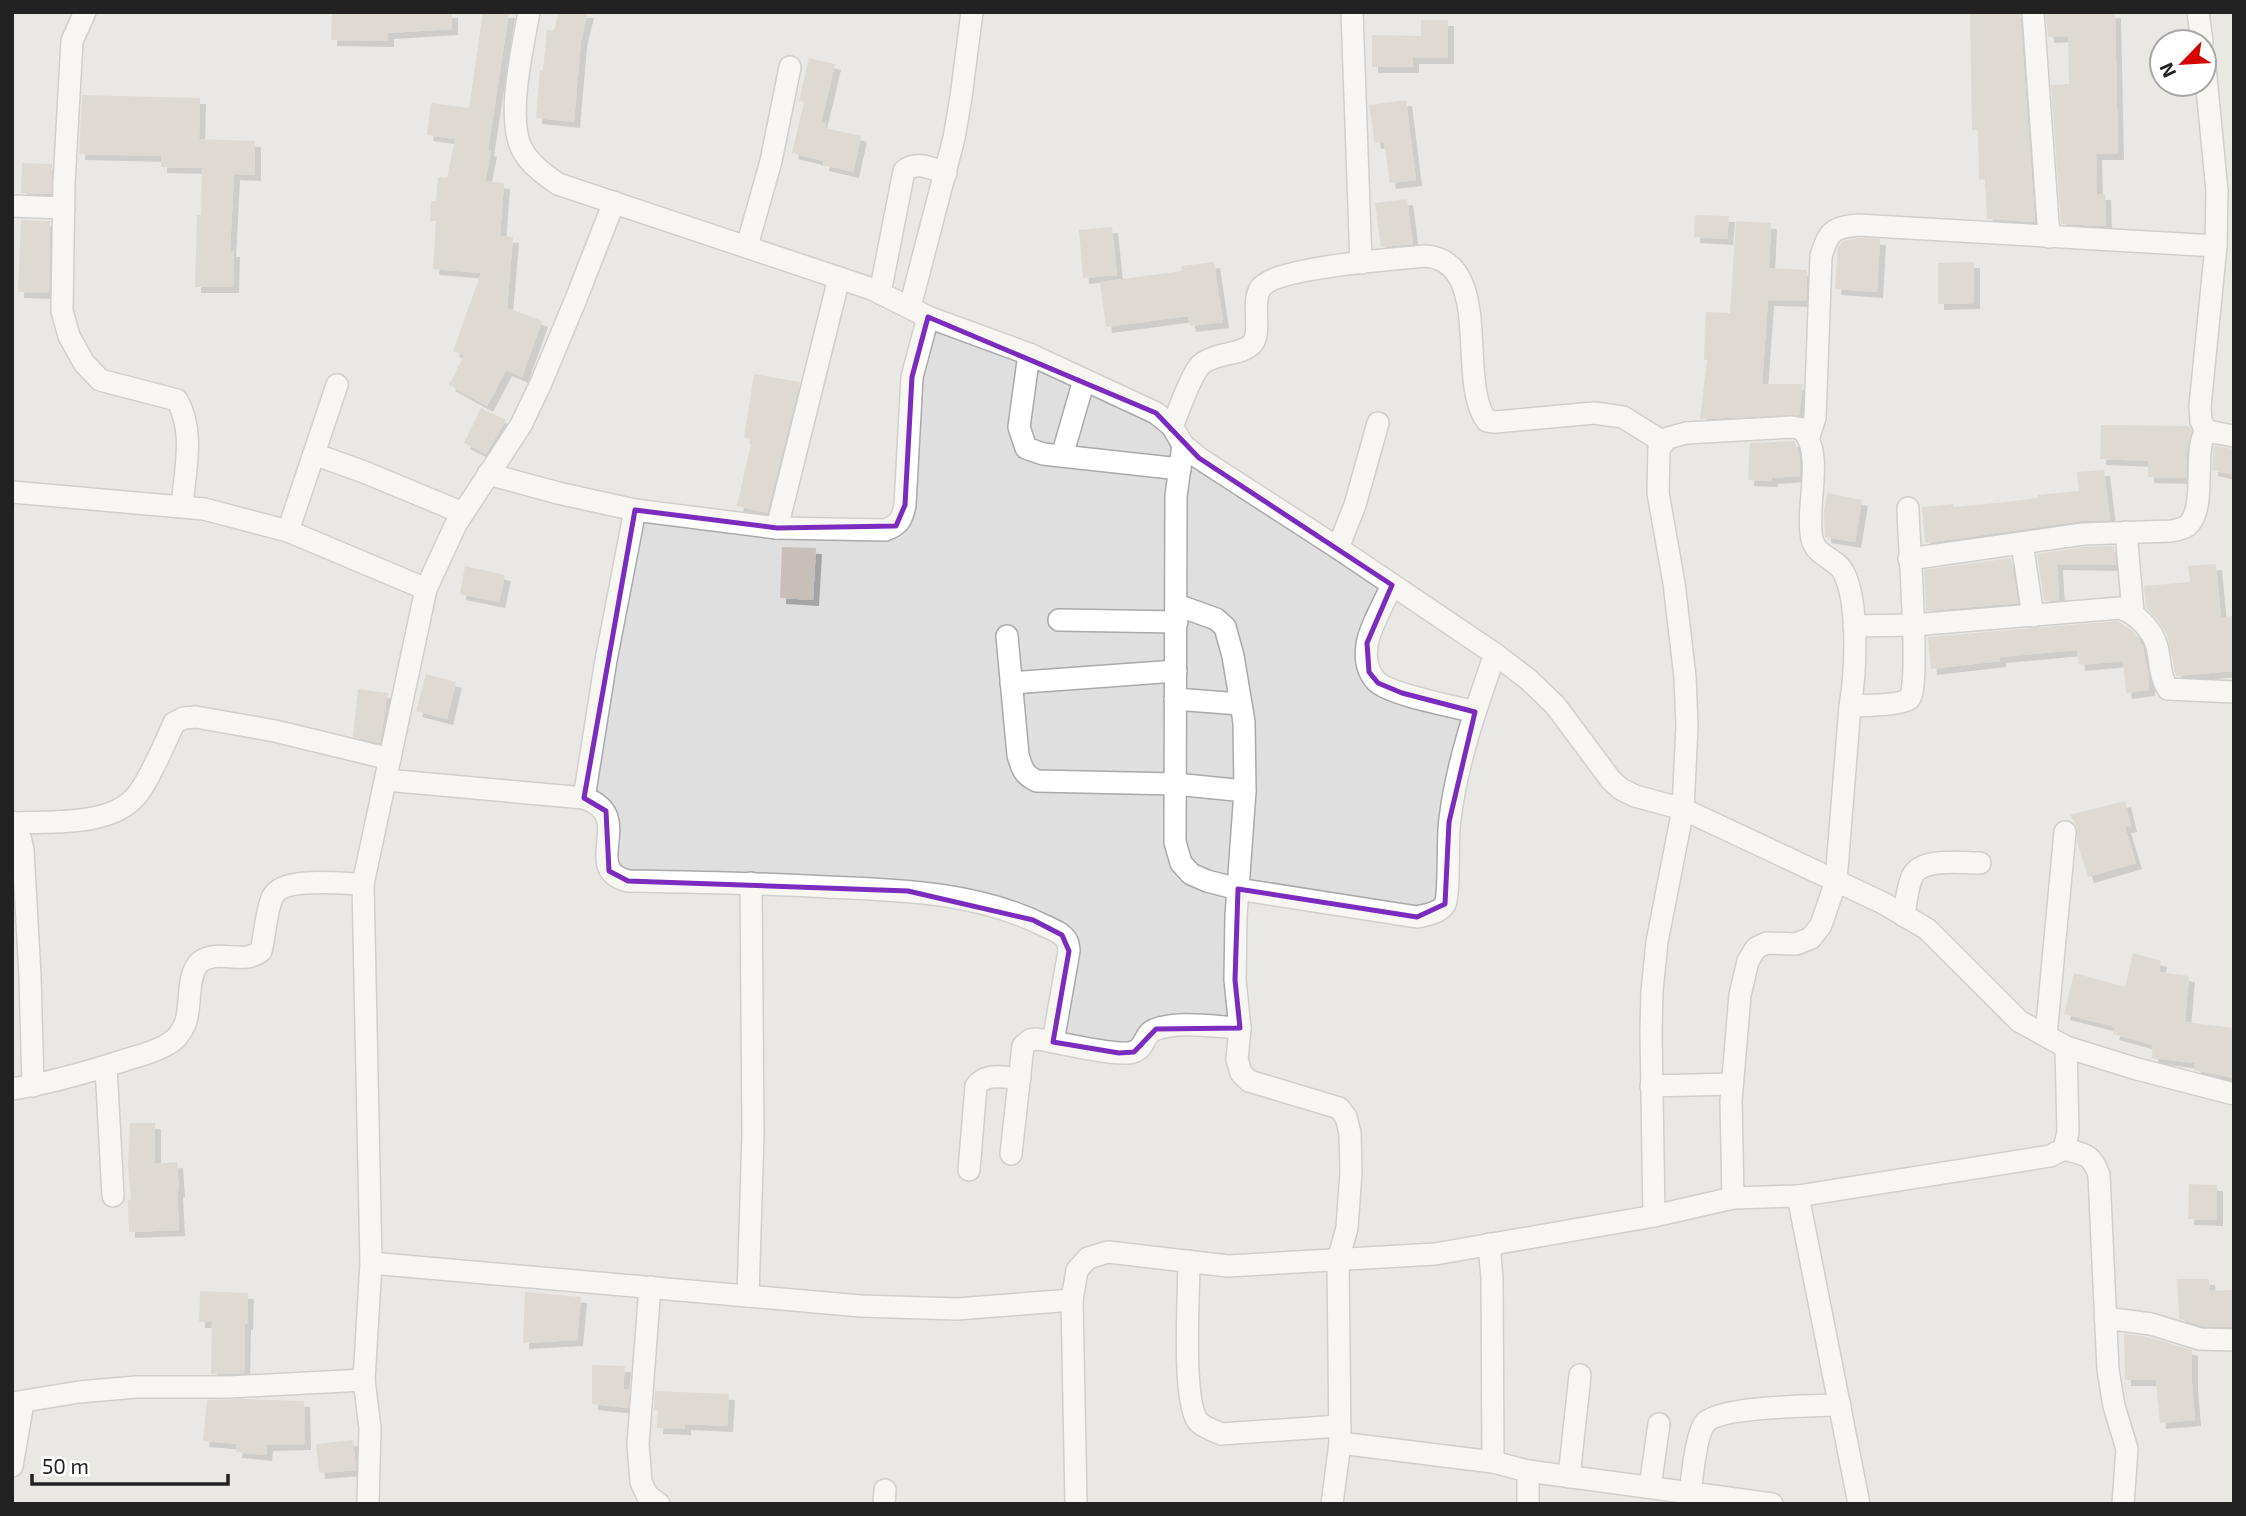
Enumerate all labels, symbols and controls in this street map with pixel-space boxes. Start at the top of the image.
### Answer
north arrow [2148,28,2218,98]
text: N [2154,59,2180,81]
scale bar [32,1442,228,1486]
text: 50 m [42,1453,89,1478]

